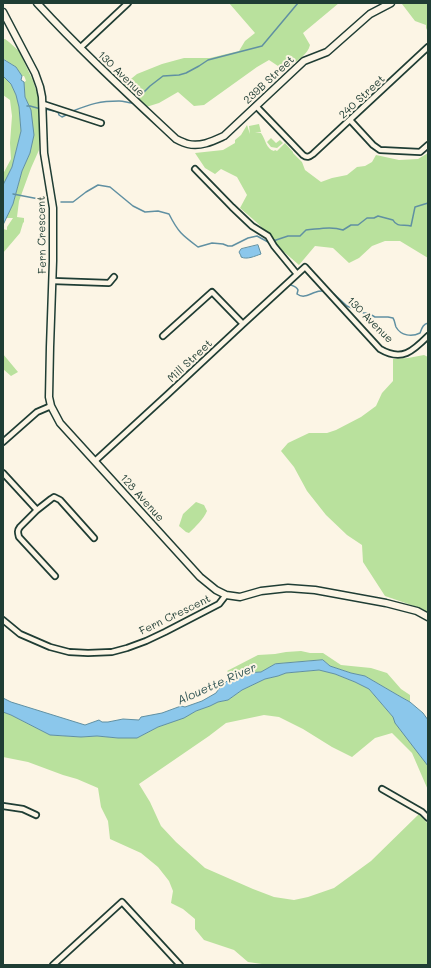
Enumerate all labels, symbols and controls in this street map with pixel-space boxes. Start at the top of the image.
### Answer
street label: 130 Avenue [95,49,147,99]
street label: 239B Street [241,53,297,107]
street label: 240 Street [336,72,388,122]
street label: Fern Crescent [35,196,49,274]
street label: 130 Avenue [344,294,396,346]
street label: Mill Street [165,337,215,385]
street label: 128 Avenue [117,472,167,524]
street label: Fern Crescent [137,592,213,638]
water label: Alouette River [175,660,259,708]

